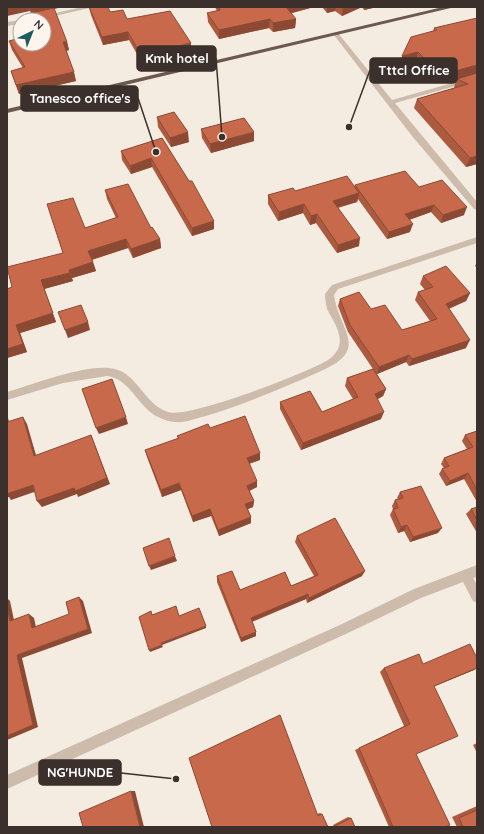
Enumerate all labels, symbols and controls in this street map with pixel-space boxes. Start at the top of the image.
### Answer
north arrow [12,12,52,52]
text: N [31,17,47,33]
callout: Kmk hotel [137,46,216,71]
text: Kmk hotel [145,50,209,66]
callout: Tttcl Office [370,58,457,83]
text: Tttcl Office [378,62,450,78]
callout: Tanesco office's [21,86,138,111]
text: Tanesco office's [29,90,131,106]
callout: NG'HUNDE [39,760,121,785]
text: NG'HUNDE [47,764,113,780]

